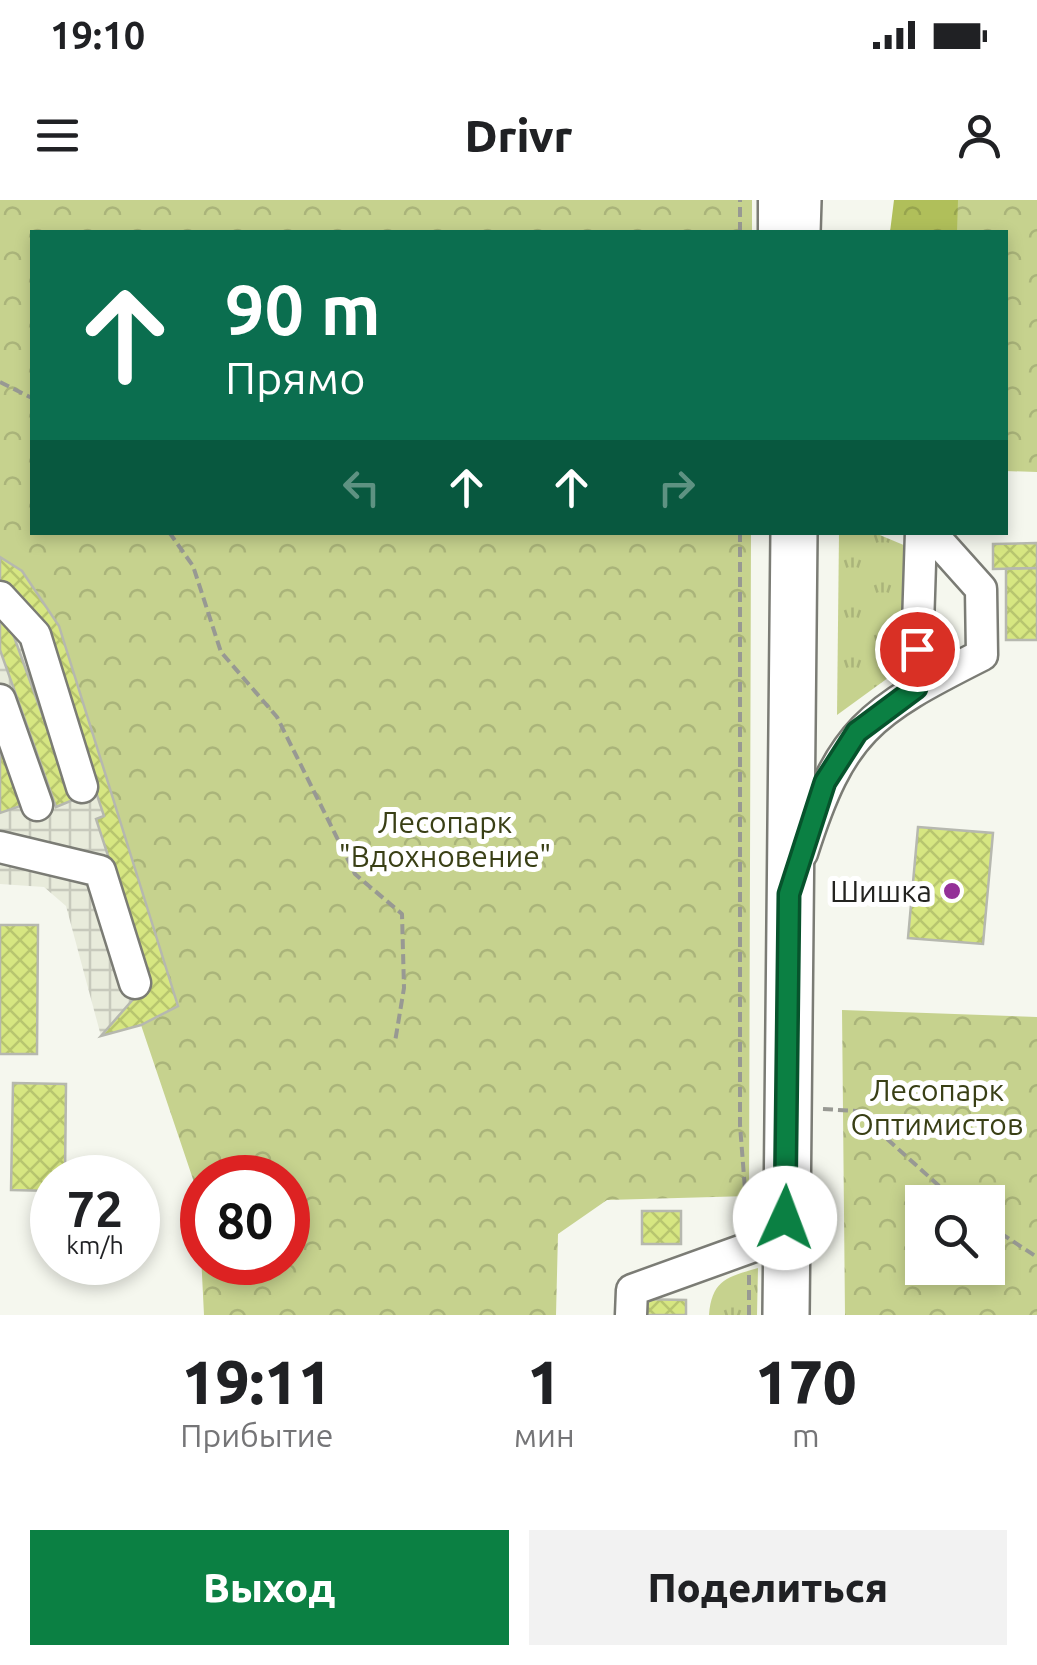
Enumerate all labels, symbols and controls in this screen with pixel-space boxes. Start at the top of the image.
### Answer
text: 19:10 [50,14,145,56]
icon: menu [30,108,85,163]
icon: person [952,108,1007,163]
text: Drivr [464,110,573,161]
icon: ahead [60,270,190,400]
text: 90 m [225,270,381,348]
text: Прямо [225,352,366,403]
icon: left [334,460,389,515]
icon: ahead [439,460,494,515]
icon: ahead [544,460,599,515]
icon: right [649,460,704,515]
pin [875,607,960,692]
icon: arrive [890,622,945,677]
park label: Лесопарк "Вдохновение" [339,805,551,873]
place label: Шишка [830,874,932,908]
marker: Шишка [941,880,963,902]
park label: Лесопарк Оптимистов [851,1073,1023,1141]
speed limit sign: 80 [180,1155,310,1285]
position arrow [733,1166,837,1270]
text: 72 [67,1180,123,1236]
map controls [905,1185,1005,1285]
button: search [905,1185,1005,1285]
text: km/h [66,1231,124,1259]
text: 19:11 [182,1348,332,1415]
text: 1 [527,1348,561,1415]
text: 170 [755,1348,857,1415]
text: Прибытие [180,1417,333,1453]
text: мин [514,1417,575,1453]
text: m [792,1417,820,1453]
button: Выход [30,1530,509,1645]
button: Поделиться [529,1530,1007,1645]

